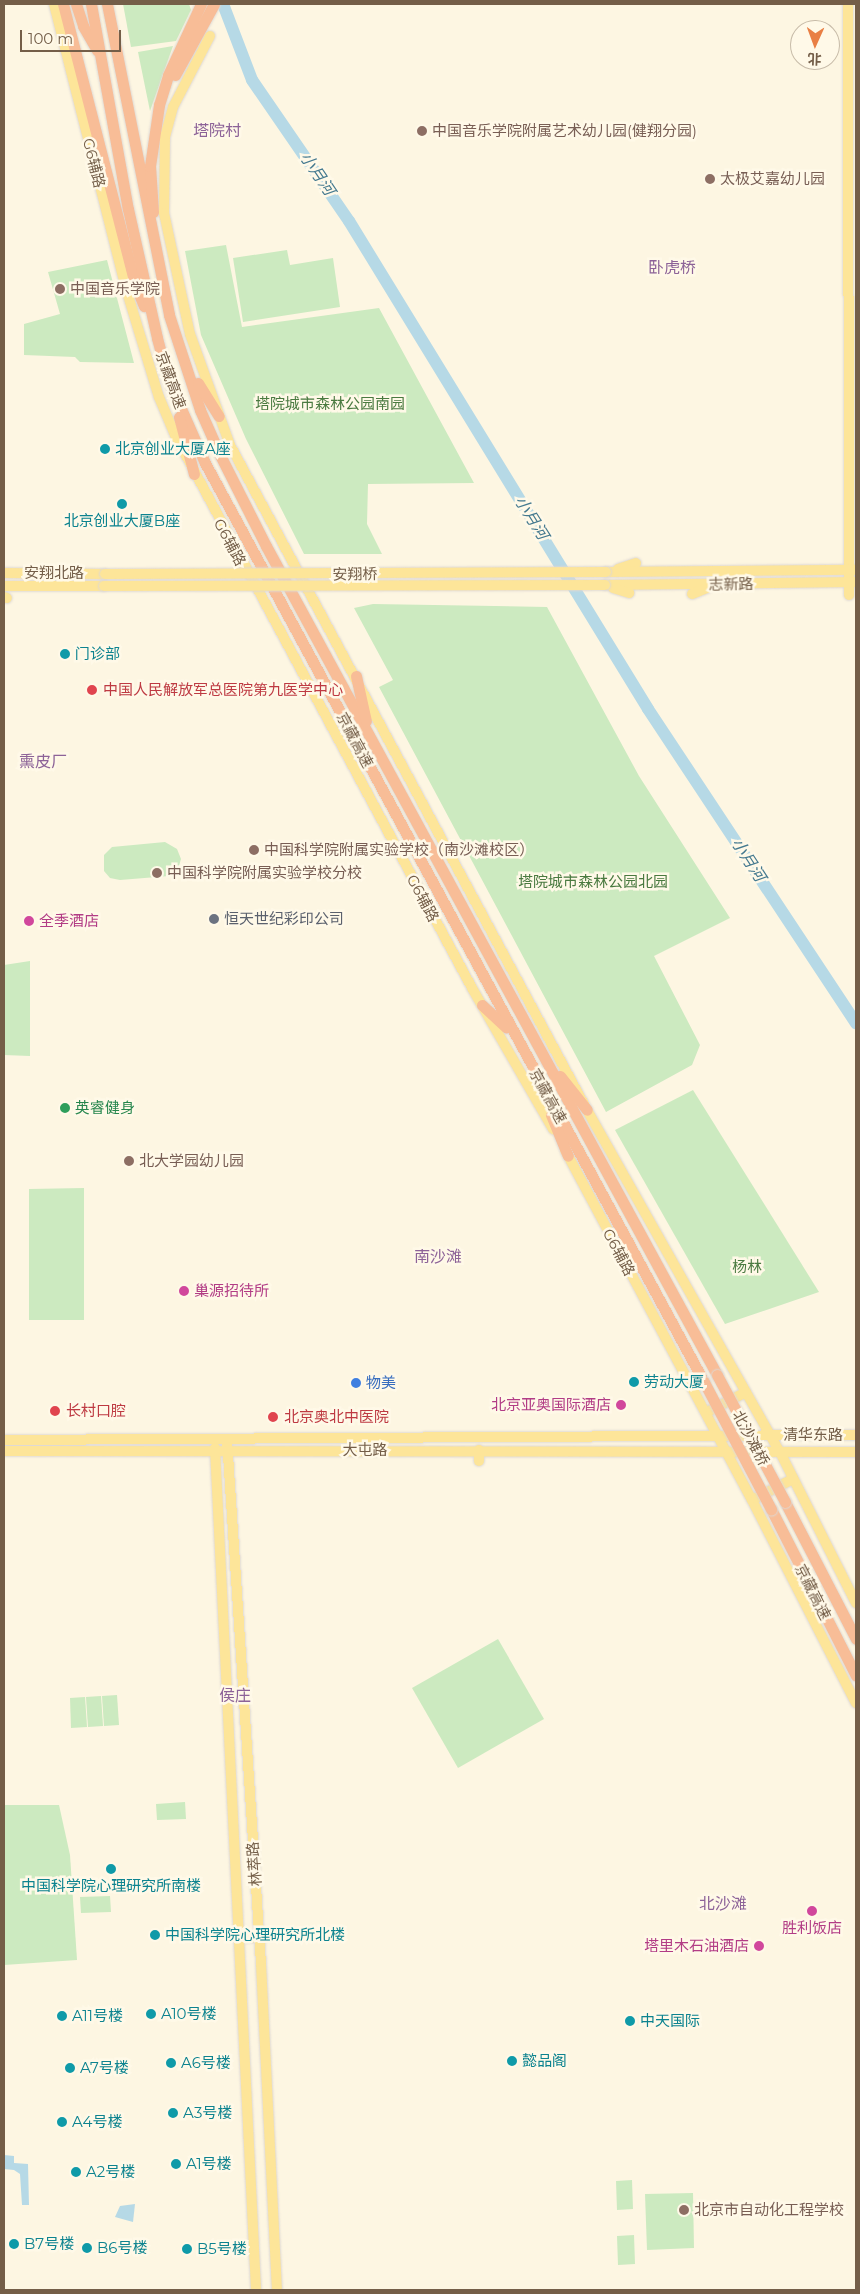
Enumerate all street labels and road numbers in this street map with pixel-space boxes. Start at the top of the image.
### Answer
street label: G6辅路 [79,136,109,190]
street label: 京藏高速 [152,349,190,411]
street label: G6辅路 [210,515,250,569]
street label: 安翔北路 [24,564,84,582]
street label: 安翔桥 [332,565,378,583]
street label: 志新路 [708,575,754,593]
street label: 京藏高速 [333,709,377,771]
street label: G6辅路 [403,871,443,925]
street label: 京藏高速 [526,1065,570,1127]
street label: G6辅路 [599,1225,639,1279]
street label: 北沙滩桥 [729,1407,773,1469]
street label: 清华东路 [783,1426,843,1444]
street label: 大屯路 [343,1441,387,1459]
street label: 京藏高速 [791,1561,835,1623]
street label: 林萃路 [243,1841,265,1887]

